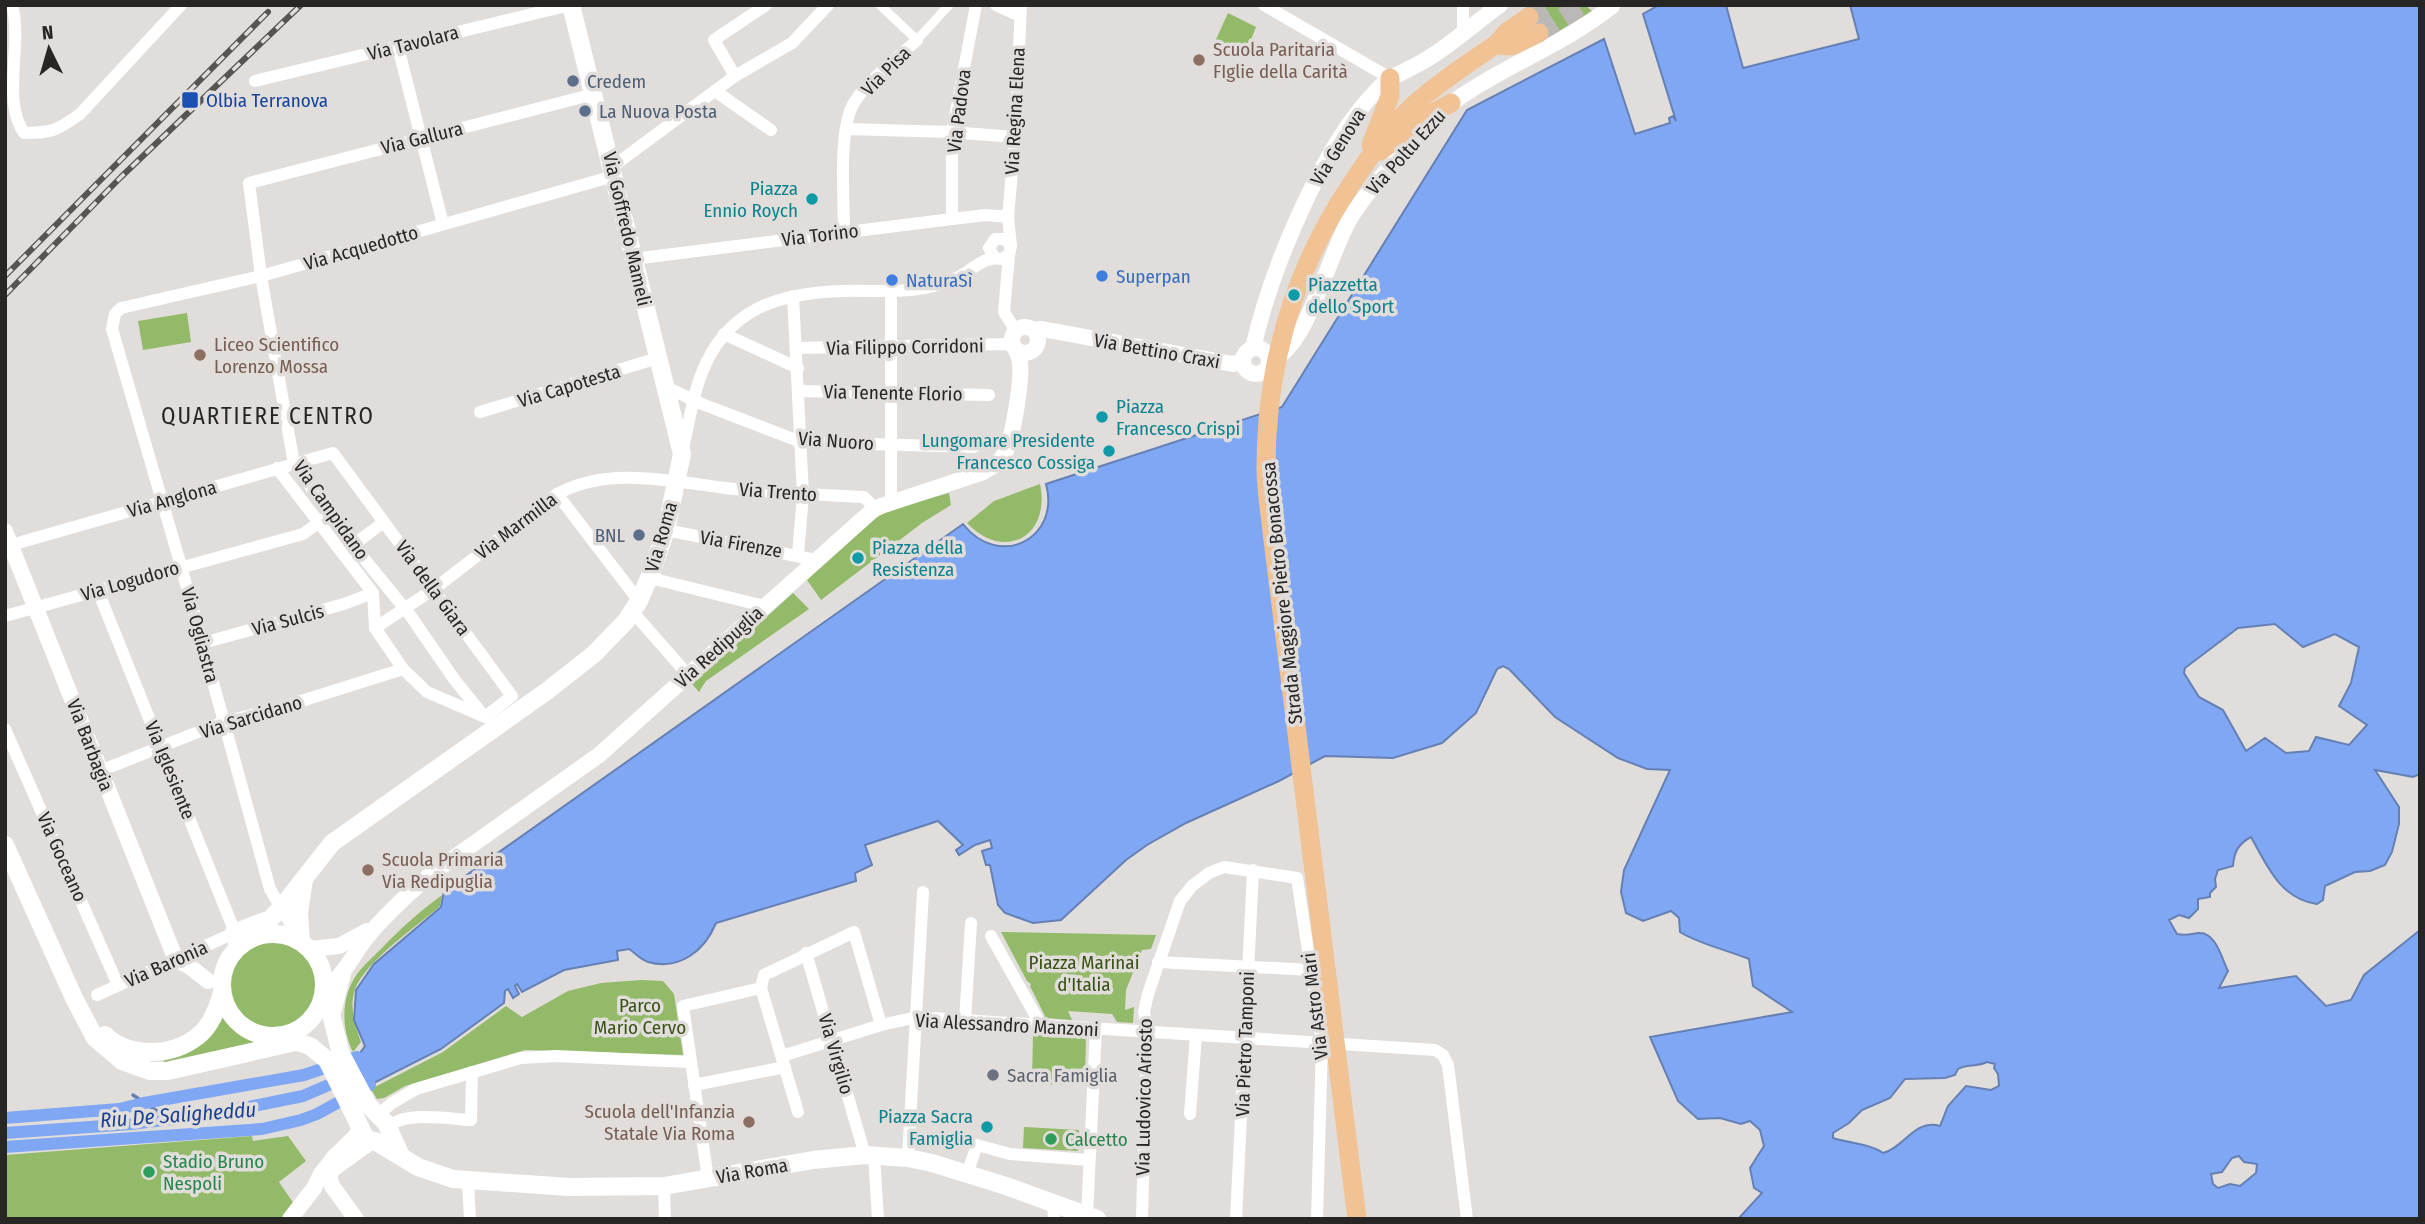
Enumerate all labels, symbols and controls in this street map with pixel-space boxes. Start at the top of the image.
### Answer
north arrow [14,14,84,84]
text: N [41,21,54,45]
street label: Via Tavolara [365,21,461,65]
place label: Scuola Paritaria FIglie della Carità [1213,38,1348,83]
street label: Via Pisa [857,42,915,100]
street label: Via Regina Elena [1000,47,1030,175]
marker: Scuola Paritaria FIglie della Carità [1191,52,1207,68]
street label: Via Padova [942,68,976,154]
place label: Credem [587,70,646,93]
marker: Credem [565,73,581,89]
place label: Olbia Terranova [206,89,328,112]
marker: Olbia Terranova [180,90,200,110]
place label: La Nuova Posta [599,100,717,123]
marker: La Nuova Posta [577,103,593,119]
street label: Via Genova [1305,104,1371,190]
street label: Via Poltu Ezzu [1362,105,1450,199]
street label: Via Gallura [379,117,465,159]
street label: Via Goffredo Mameli [598,150,656,308]
place label: Piazza Ennio Roych [703,177,798,222]
marker: Piazza Ennio Roych [804,191,820,207]
street label: Via Torino [780,219,860,251]
street label: Via Acquedotto [301,221,421,275]
place label: Superpan [1116,265,1191,288]
marker: Superpan [1094,268,1110,284]
place label: NaturaSì [906,269,973,292]
marker: NaturaSì [884,272,900,288]
place label: Piazzetta dello Sport [1308,273,1395,318]
marker: Piazzetta dello Sport [1286,287,1302,303]
street label: Via Bettino Craxi [1092,329,1222,373]
place label: Liceo Scientifico Lorenzo Mossa [214,333,339,378]
street label: Via Filippo Corridoni [826,334,984,360]
marker: Liceo Scientifico Lorenzo Mossa [192,347,208,363]
street label: Via Capotesta [515,360,623,412]
street label: Via Tenente Florio [823,380,963,406]
place label: Piazza Francesco Crispi [1116,395,1240,440]
district label: QUARTIERE CENTRO [161,402,375,430]
marker: Piazza Francesco Crispi [1094,409,1110,425]
street label: Via Nuoro [797,427,875,455]
place label: Lungomare Presidente Francesco Cossiga [922,429,1095,474]
marker: Lungomare Presidente Francesco Cossiga [1101,443,1117,459]
street label: Via Campidano [288,456,374,564]
street label: Strada Maggiore Pietro Bonacossa [1257,461,1307,725]
street label: Via Anglona [125,475,219,523]
street label: Via Trento [738,478,818,506]
street label: Via Marmilla [471,488,561,564]
street label: Via Roma [640,499,682,575]
place label: BNL [595,524,626,547]
street label: Via Firenze [698,525,784,563]
marker: BNL [631,527,647,543]
street label: Via della Giara [391,536,475,640]
place label: Piazza della Resistenza [872,536,963,581]
marker: Piazza della Resistenza [850,550,866,566]
street label: Via Logudoro [78,556,182,606]
street label: Via Ogliastra [176,585,224,685]
street label: Via Sulcis [249,599,327,641]
street label: Via Redipuglia [670,601,768,693]
street label: Via Sarcidano [197,691,305,743]
street label: Via Barbagia [62,696,118,794]
street label: Via Iglesiente [140,717,200,823]
street label: Via Goceano [32,809,92,905]
place label: Scuola Primaria Via Redipuglia [382,848,504,893]
marker: Scuola Primaria Via Redipuglia [360,862,376,878]
street label: Via Baronia [121,936,211,992]
park label: Piazza Marinai d'Italia [1029,951,1139,996]
street label: Via Astro Mari [1297,951,1333,1061]
street label: Via Pietro Tamponi [1231,971,1259,1117]
park label: Parco Mario Cervo [594,994,686,1039]
street label: Via Alessandro Manzoni [915,1009,1099,1041]
street label: Via Virgilio [814,1011,858,1097]
street label: Via Ludovico Ariosto [1131,1018,1157,1176]
place label: Sacra Famiglia [1007,1064,1118,1087]
marker: Sacra Famiglia [985,1067,1001,1083]
water label: Riu De Saligheddu [99,1097,257,1133]
place label: Scuola dell'Infanzia Statale Via Roma [584,1100,735,1145]
place label: Piazza Sacra Famiglia [878,1105,973,1150]
marker: Scuola dell'Infanzia Statale Via Roma [741,1114,757,1130]
marker: Piazza Sacra Famiglia [979,1119,995,1135]
place label: Calcetto [1065,1128,1128,1151]
marker: Calcetto [1043,1131,1059,1147]
place label: Stadio Bruno Nespoli [163,1150,264,1195]
street label: Via Roma [714,1153,790,1189]
marker: Stadio Bruno Nespoli [141,1164,157,1180]

